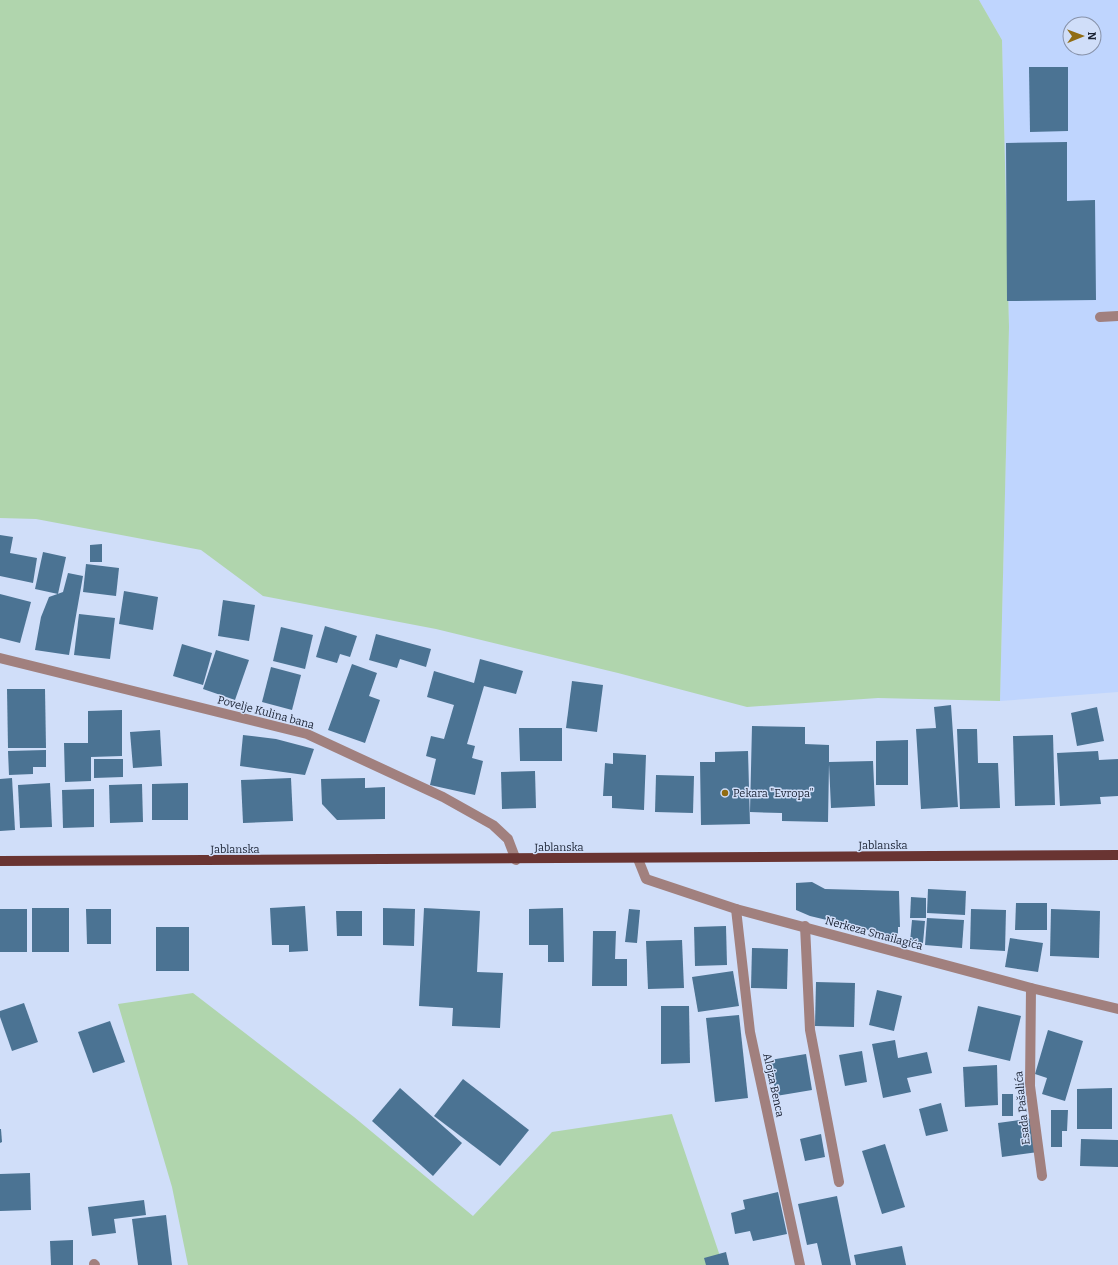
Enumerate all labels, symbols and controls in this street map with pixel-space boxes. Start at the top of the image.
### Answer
north arrow [1062,16,1102,56]
text: N [1085,31,1098,41]
street label: Povelje Kulina bana [216,693,316,732]
place label: Pekara "Evropa" [733,787,814,800]
marker: Pekara "Evropa" [720,788,730,798]
street label: Jablanska [858,839,908,852]
street label: Jablanska [534,841,584,854]
street label: Jablanska [210,843,260,856]
street label: Nerkeza Smailagića [824,914,924,953]
street label: Alojza Benca [760,1052,787,1118]
street label: Esada Pašalića [1012,1070,1033,1145]

